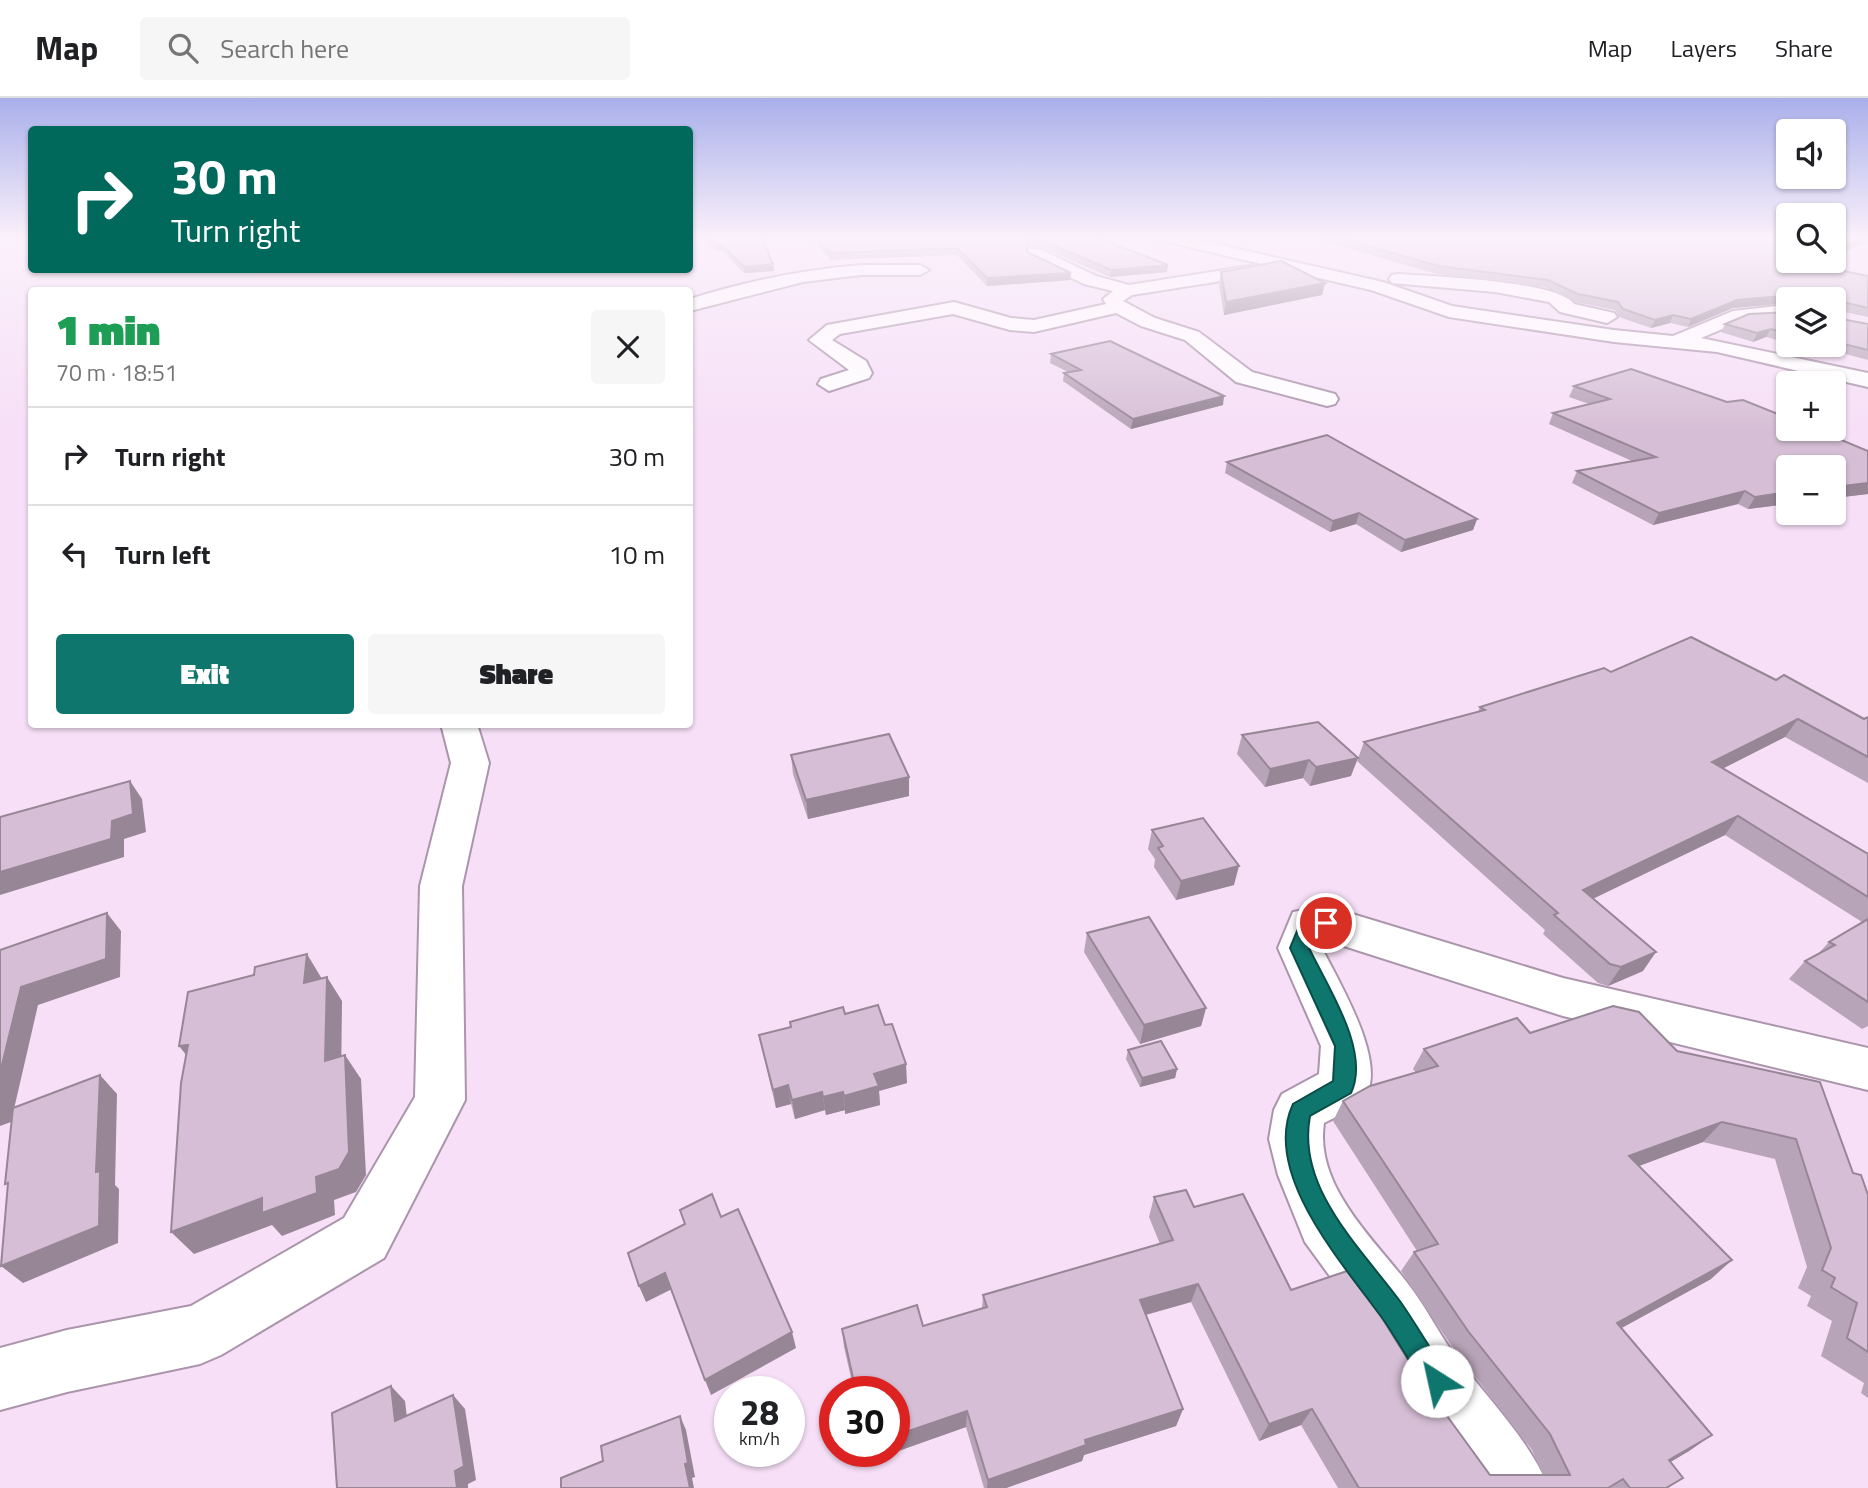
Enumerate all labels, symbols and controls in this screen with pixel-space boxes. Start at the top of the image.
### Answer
search box [140,17,630,80]
text: Map [35,23,98,73]
icon: search [164,29,202,67]
text: Search here [220,29,349,68]
text: Map [1588,30,1633,66]
text: Layers [1671,30,1737,66]
text: Share [1775,30,1833,66]
map controls [1776,119,1846,525]
button: sound [1776,119,1846,189]
text: 30 m [171,138,278,213]
icon: right [56,154,147,245]
button: search [1776,203,1846,273]
text: Turn right [171,206,300,254]
button: layers [1776,287,1846,357]
text: 1 min [56,297,160,361]
button: close [591,310,665,384]
text: 70 m · 18:51 [56,355,178,390]
button: + [1776,371,1846,441]
icon: right [56,437,94,475]
text: Turn right [115,437,226,476]
text: 30 m [608,437,665,476]
button: − [1776,455,1846,525]
icon: left [56,535,94,573]
text: Turn left [115,535,210,574]
text: 10 m [608,535,665,574]
button: Exit [56,634,354,714]
button: Share [368,634,665,714]
pin [1296,893,1356,953]
icon: arrive [1307,904,1345,942]
position arrow [1400,1344,1474,1418]
speed limit sign: 30 [819,1376,910,1467]
text: 28 [740,1385,779,1439]
text: km/h [739,1425,780,1452]

